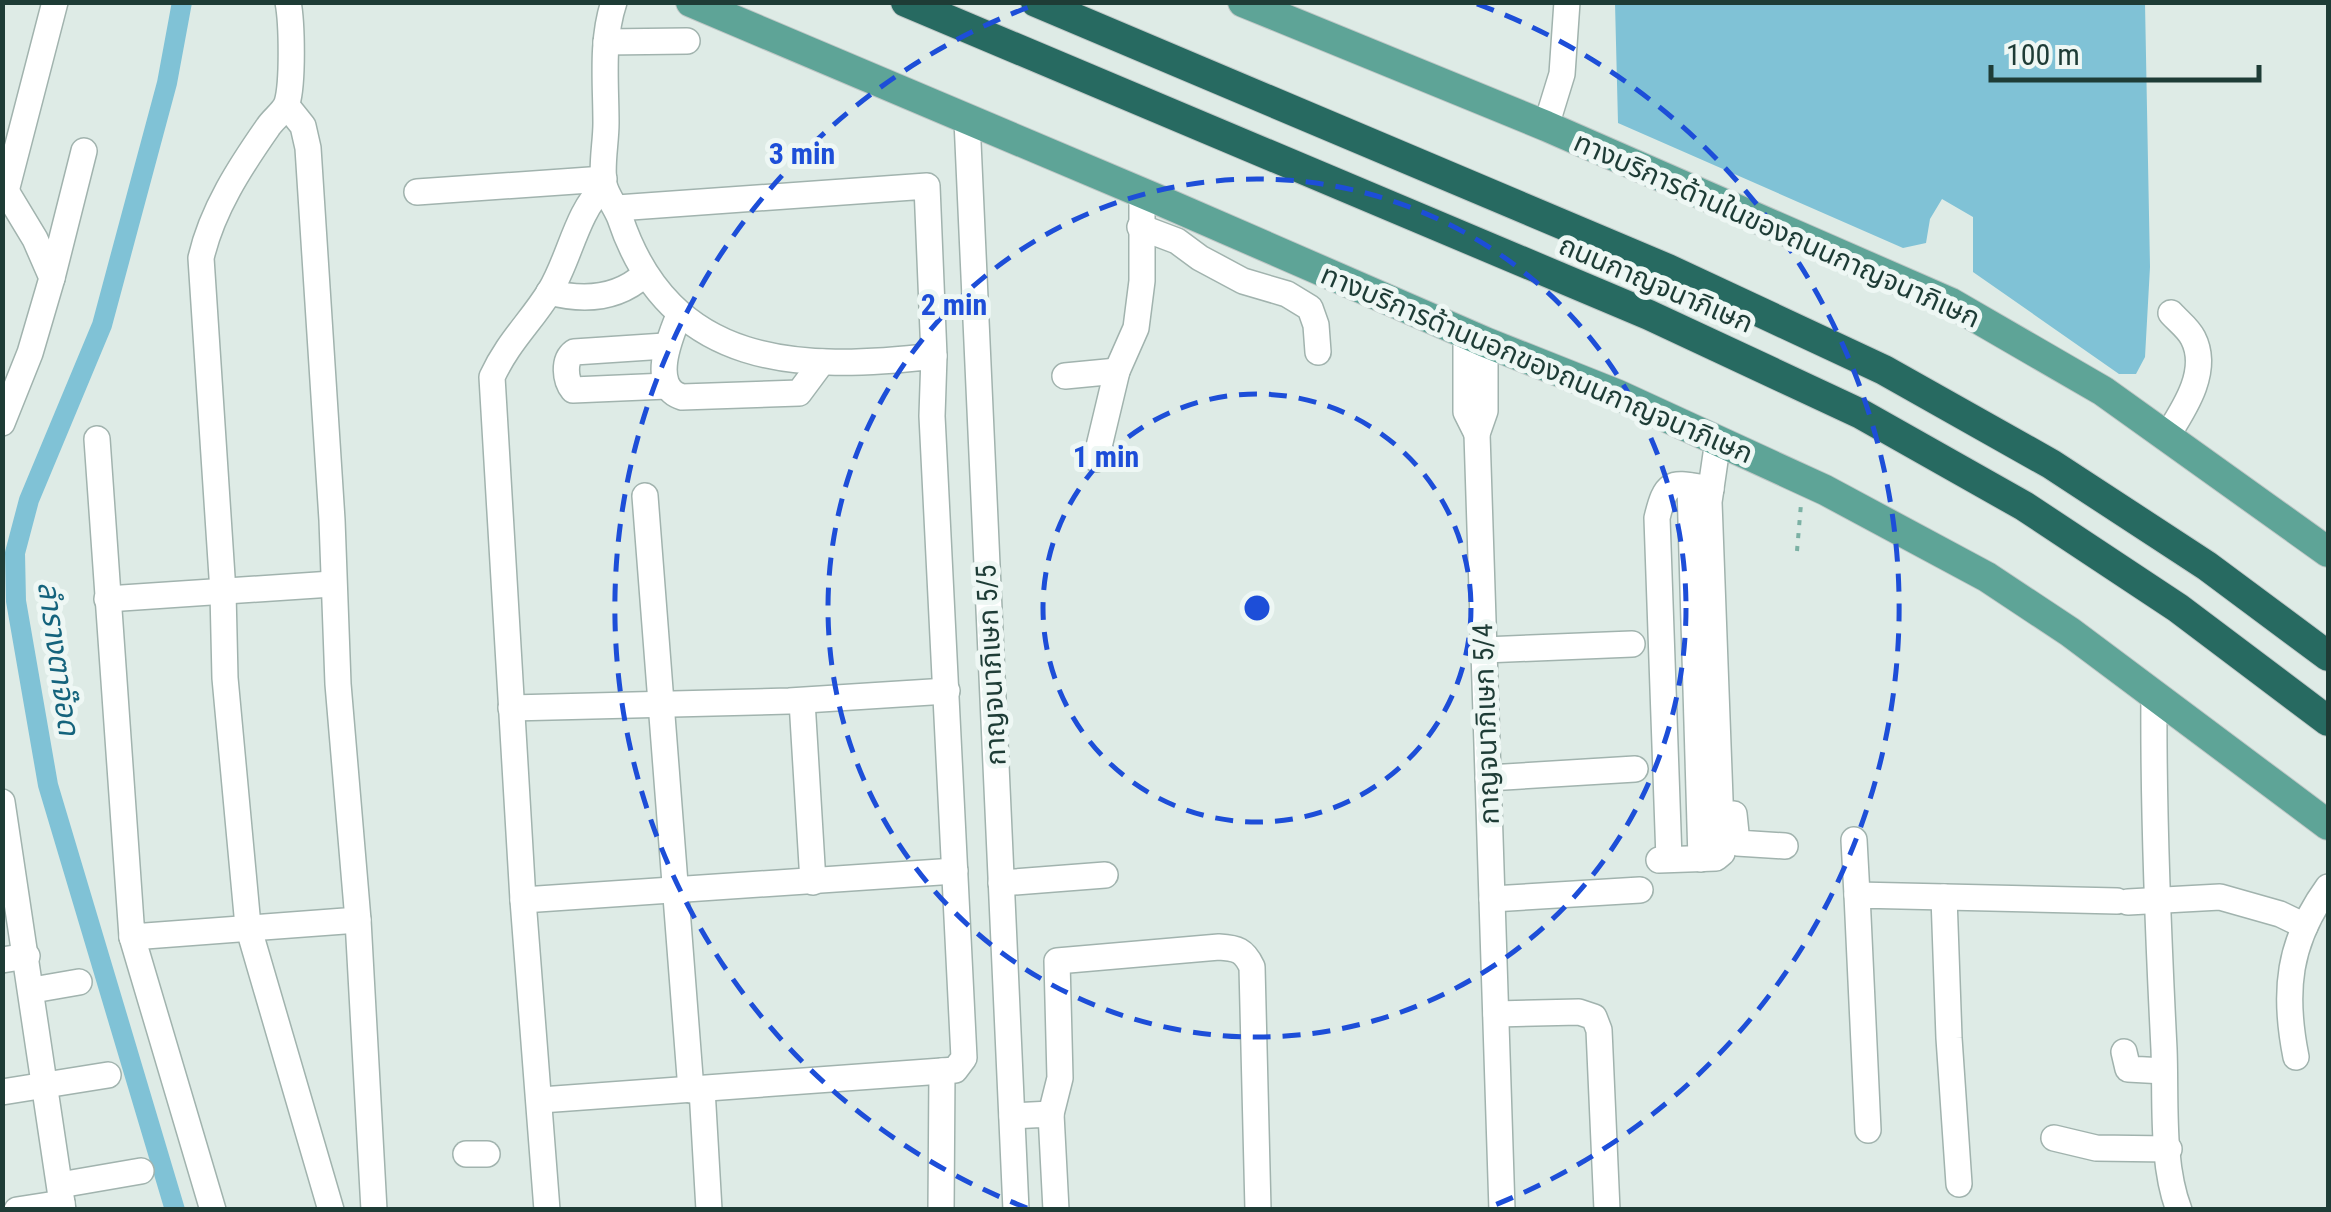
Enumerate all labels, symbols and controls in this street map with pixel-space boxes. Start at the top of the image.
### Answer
scale bar [1991,20,2258,82]
text: 100 m [2006,37,2080,72]
street label: ทางบริการด้านในของถนนกาญจนาภิเษก [1569,125,1985,335]
text: 3 min [769,136,835,171]
street label: ถนนกาญจนาภิเษก [1554,228,1758,340]
street label: ทางบริการด้านนอกของถนนกาญจนาภิเษก [1316,258,1758,470]
text: 2 min [921,287,987,322]
text: 1 min [1073,439,1139,474]
street label: กาญจนาภิเษก 5/5 [969,564,1013,766]
water label: ลำรางตาจ๊อด [31,579,87,739]
centre of rings [1239,590,1275,626]
street label: กาญจนาภิเษก 5/4 [1466,623,1506,825]

